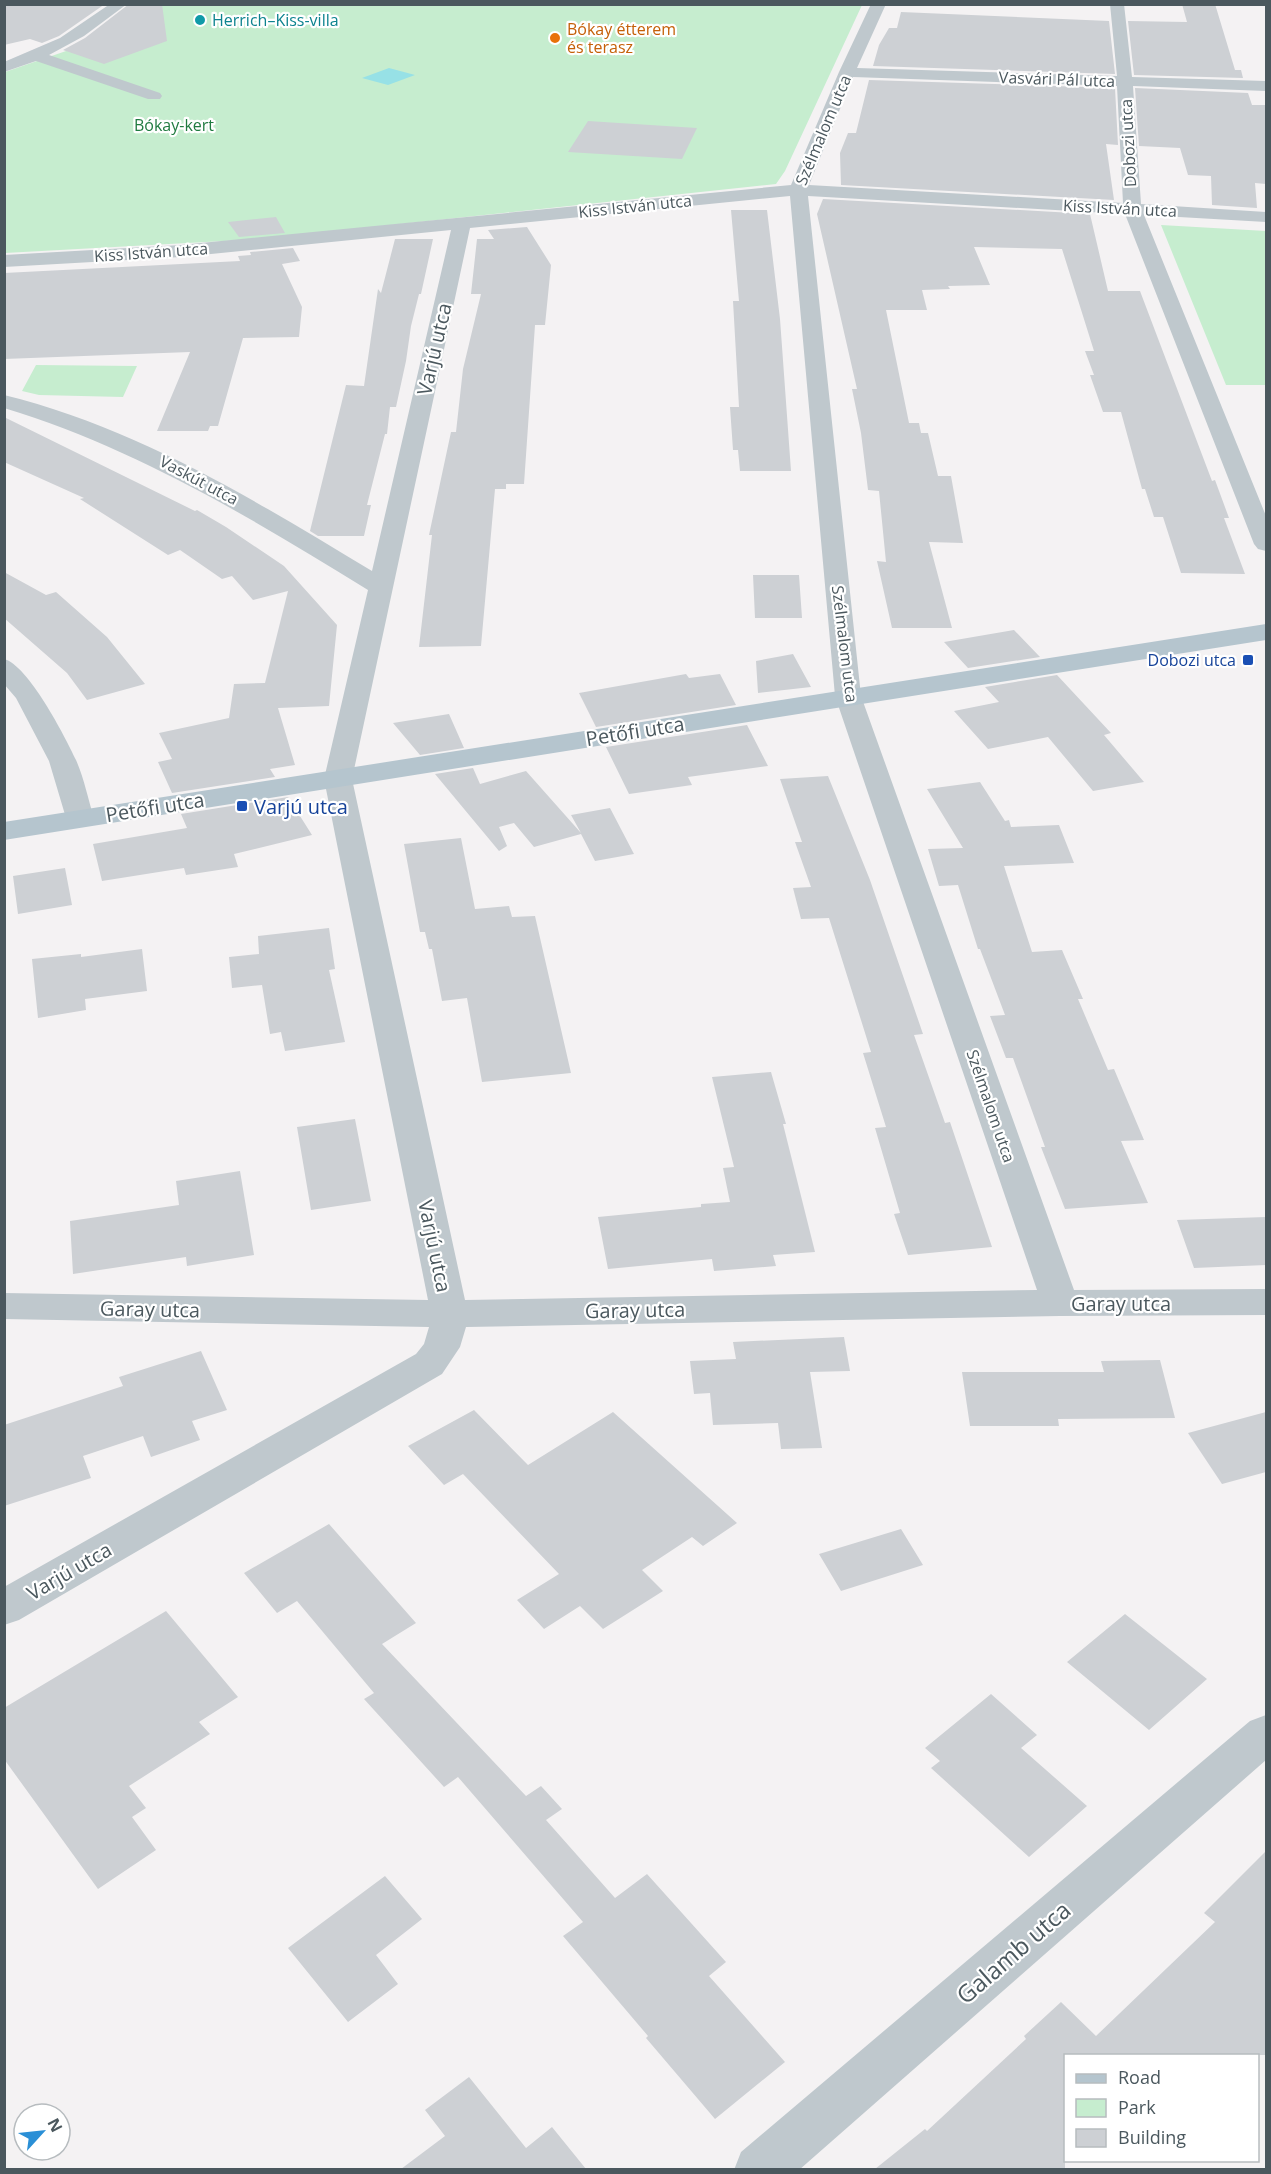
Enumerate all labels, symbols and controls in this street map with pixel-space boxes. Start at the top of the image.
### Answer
place label: Herrich–Kiss-villa [212,9,339,31]
marker: Herrich–Kiss-villa [193,13,207,27]
place label: Bókay étterem és terasz [567,18,676,58]
marker: Bókay étterem és terasz [548,31,562,45]
street label: Vasvári Pál utca [998,66,1116,92]
street label: Szélmalom utca [790,72,856,188]
street label: Dobozi utca [1115,98,1141,188]
park label: Bókay-kert [134,114,214,136]
street label: Kiss István utca [577,189,693,223]
street label: Kiss István utca [1063,194,1177,222]
street label: Kiss István utca [93,237,209,267]
street label: Varjú utca [410,300,458,398]
street label: Vaskút utca [156,450,242,510]
street label: Szélmalom utca [827,584,863,704]
place label: Dobozi utca [1148,649,1236,671]
marker: Dobozi utca [1241,653,1255,667]
street label: Petőfi utca [584,710,686,752]
street label: Petőfi utca [104,786,206,828]
place label: Varjú utca [254,793,348,820]
marker: Varjú utca [235,799,249,813]
street label: Szélmalom utca [961,1047,1021,1165]
street label: Varjú utca [412,1197,458,1295]
street label: Garay utca [1071,1290,1171,1317]
street label: Garay utca [100,1295,200,1323]
street label: Garay utca [585,1296,685,1324]
street label: Varjú utca [22,1536,116,1606]
street label: Galamb utca [949,1893,1077,2011]
legend [1064,2054,1259,2162]
text: Road [1118,2065,1161,2089]
text: Park [1118,2095,1156,2119]
north arrow [12,2102,72,2162]
text: N [43,2114,68,2136]
text: Building [1118,2125,1186,2149]

